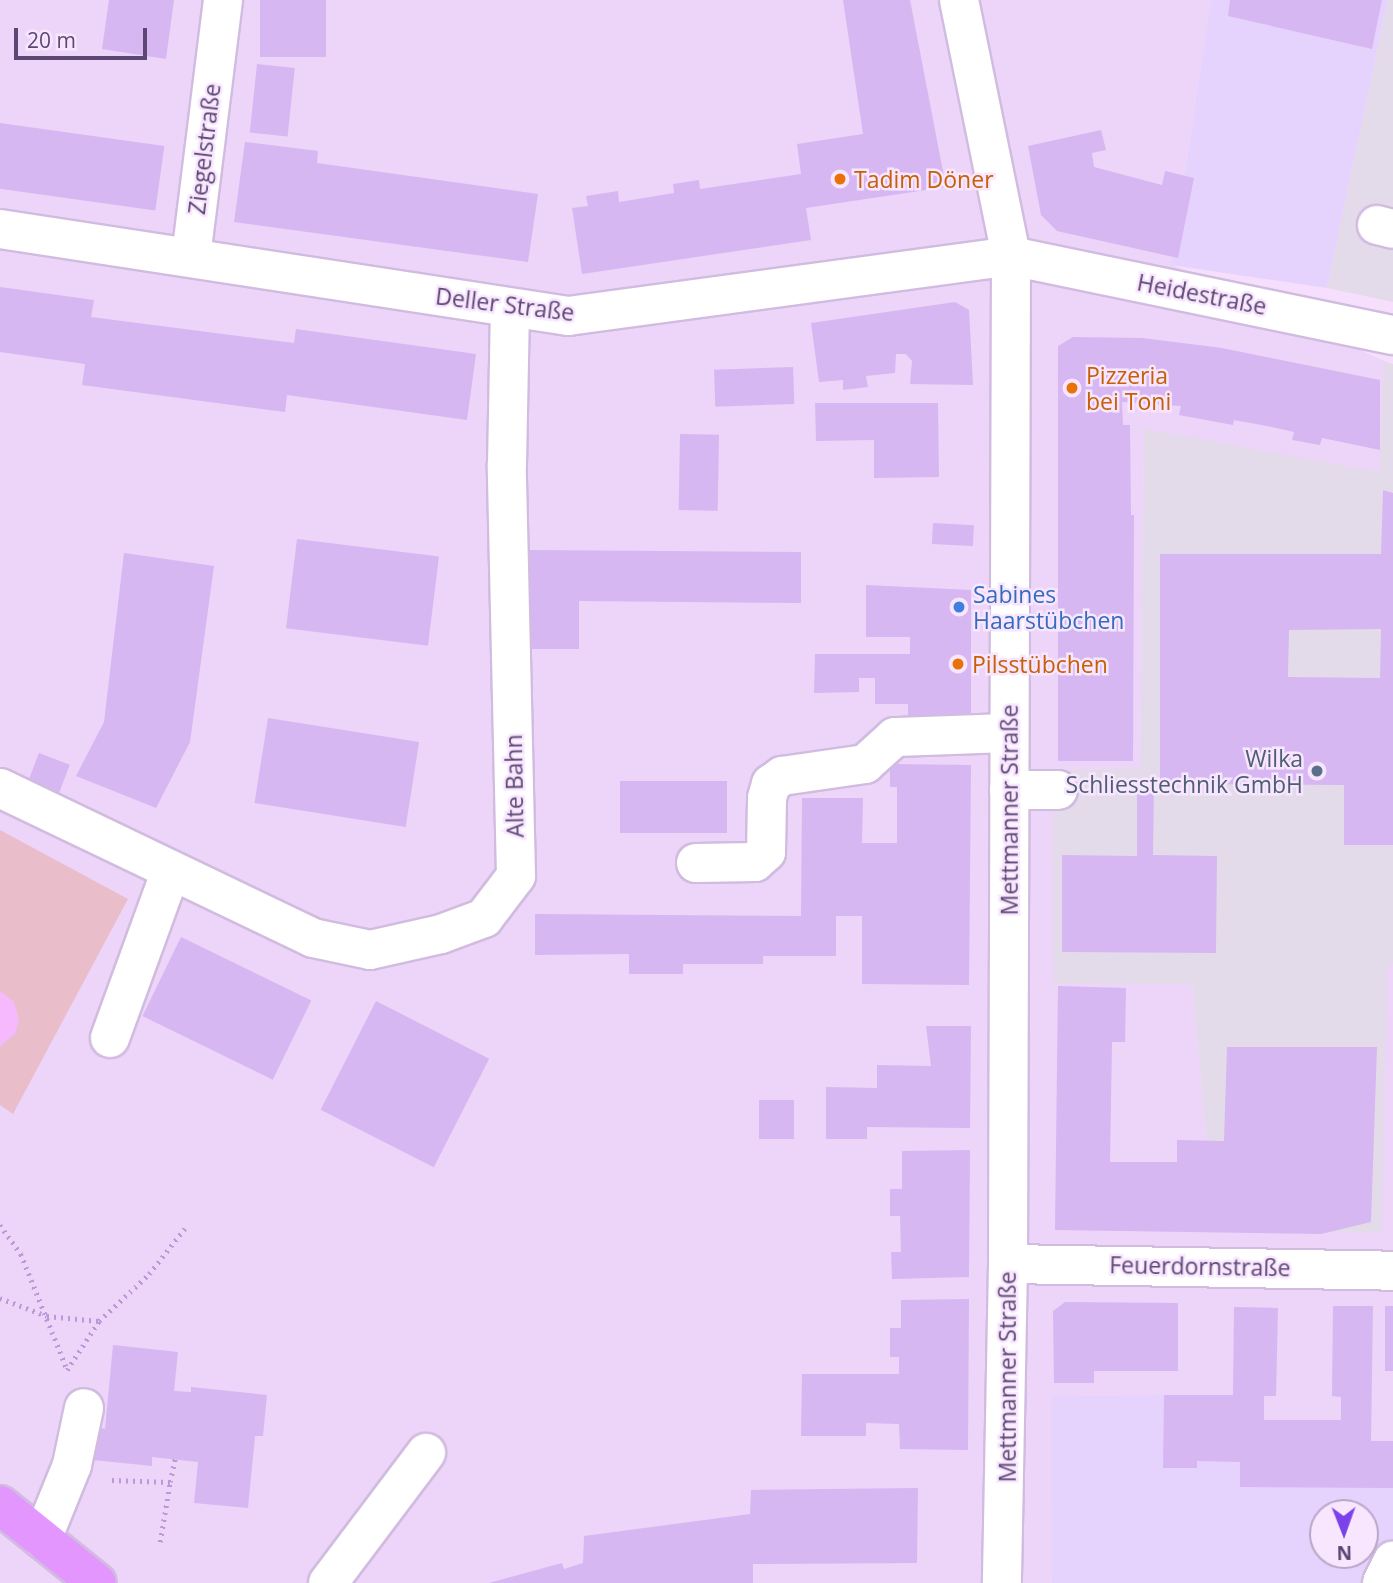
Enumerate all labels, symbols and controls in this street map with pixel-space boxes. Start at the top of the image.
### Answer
scale bar [18,14,150,58]
text: 20 m [27,26,76,54]
street label: Ziegelstraße [182,82,226,216]
place label: Tadim Döner [854,165,994,193]
marker: Tadim Döner [832,171,848,187]
street label: Heidestraße [1135,268,1269,320]
street label: Deller Straße [434,282,576,326]
place label: Pizzeria bei Toni [1086,361,1171,415]
marker: Pizzeria bei Toni [1064,380,1080,396]
place label: Sabines Haarstübchen [973,580,1124,634]
marker: Sabines Haarstübchen [951,599,967,615]
place label: Pilsstübchen [972,650,1108,678]
marker: Pilsstübchen [950,656,966,672]
street label: Mettmanner Straße [995,705,1023,915]
street label: Alte Bahn [499,734,529,838]
place label: Wilka Schliesstechnik GmbH [1066,744,1303,798]
marker: Wilka Schliesstechnik GmbH [1309,763,1325,779]
street label: Feuerdornstraße [1109,1251,1291,1281]
street label: Mettmanner Straße [993,1272,1021,1482]
north arrow [1309,1499,1379,1569]
text: N [1336,1540,1352,1566]

